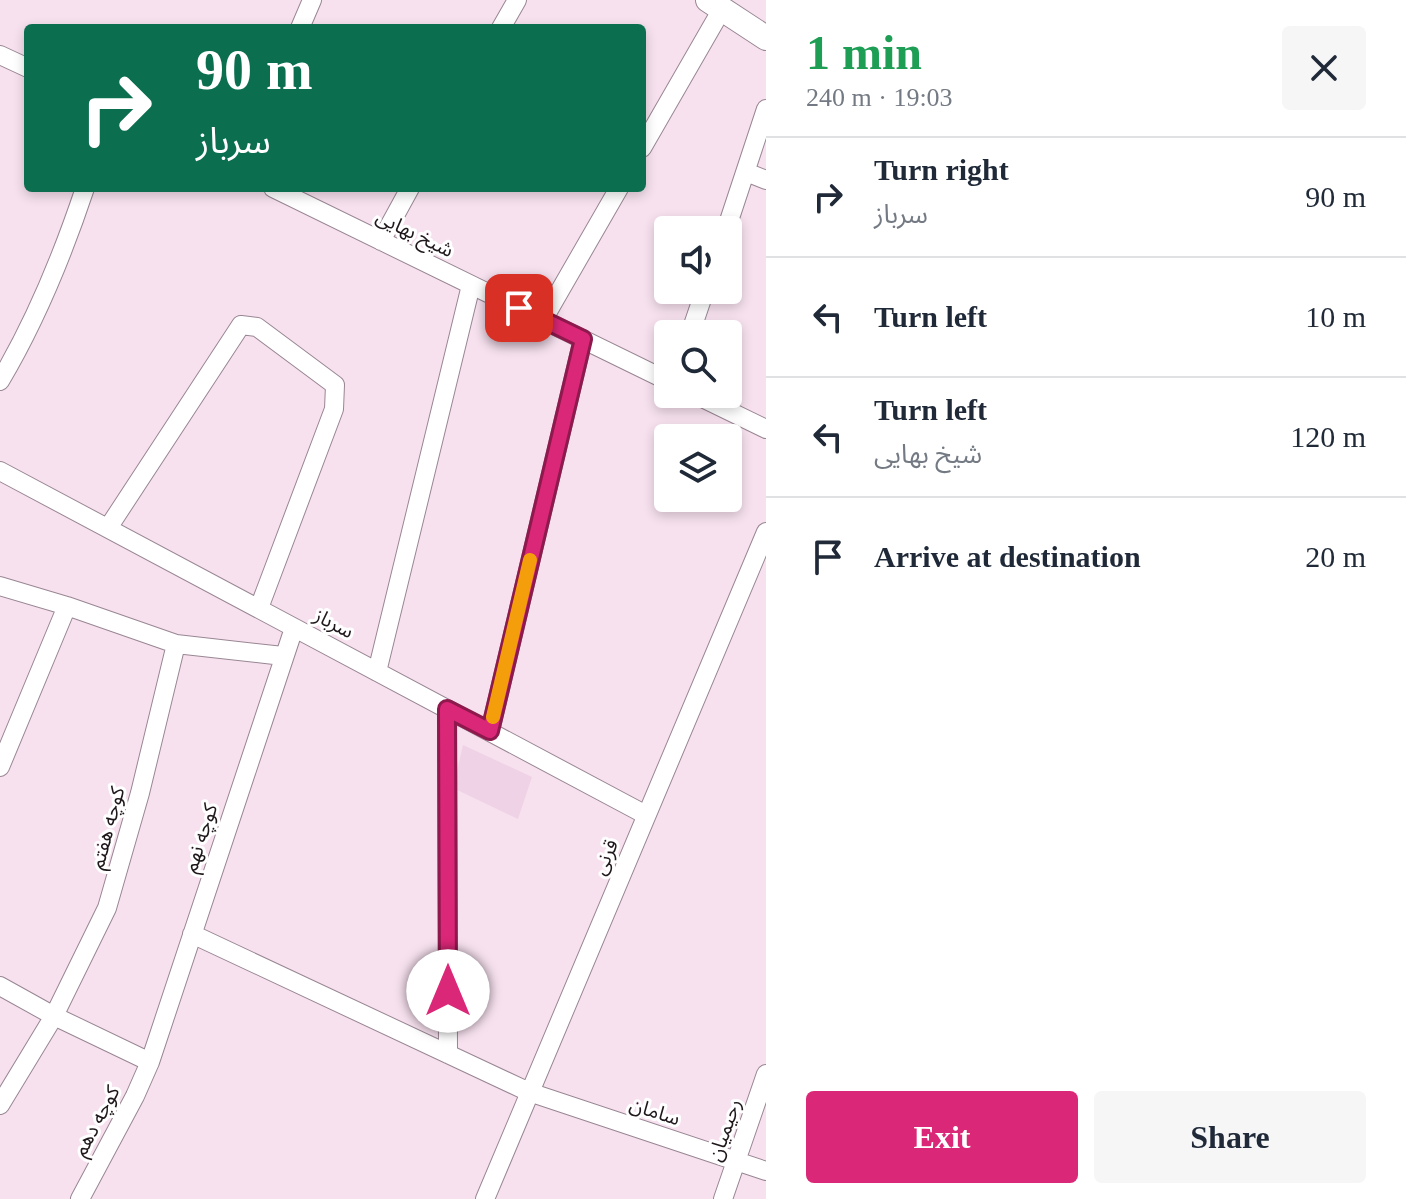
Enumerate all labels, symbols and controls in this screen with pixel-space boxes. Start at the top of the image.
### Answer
text: 1 min [806,26,922,79]
button: close [1282,26,1366,110]
text: 90 m [196,39,313,101]
icon: right [64,56,168,160]
text: 240 m · 19:03 [806,83,953,112]
text: سرباز [196,121,271,161]
text: Turn right [874,153,1009,186]
icon: right [806,175,850,219]
text: 90 m [1305,180,1366,213]
text: سرباز [874,200,928,229]
street label: شیخ بهایی [371,205,457,265]
map controls [654,216,742,512]
button: sound [654,216,742,304]
pin [485,274,553,342]
icon: arrive [497,286,541,330]
icon: left [806,295,850,339]
text: Turn left [874,300,987,333]
text: 10 m [1305,300,1366,333]
button: search [654,320,742,408]
text: Turn left [874,393,987,426]
icon: left [806,415,850,459]
text: 120 m [1290,420,1366,453]
button: layers [654,424,742,512]
text: شیخ بهایی [874,440,982,469]
icon: arrive [806,535,850,579]
text: Arrive at destination [874,540,1141,573]
text: 20 m [1305,540,1366,573]
street label: سرباز [309,603,358,643]
street label: کوچه هفتم [85,784,133,873]
street label: کوچه نهم [179,800,225,876]
street label: قرنی [588,836,623,878]
position arrow [406,949,490,1033]
street label: کوچه دهم [68,1081,128,1162]
button: Exit [806,1091,1078,1183]
button: Share [1094,1091,1366,1183]
street label: سامان [627,1093,683,1130]
street label: رحیمیان [703,1096,746,1164]

